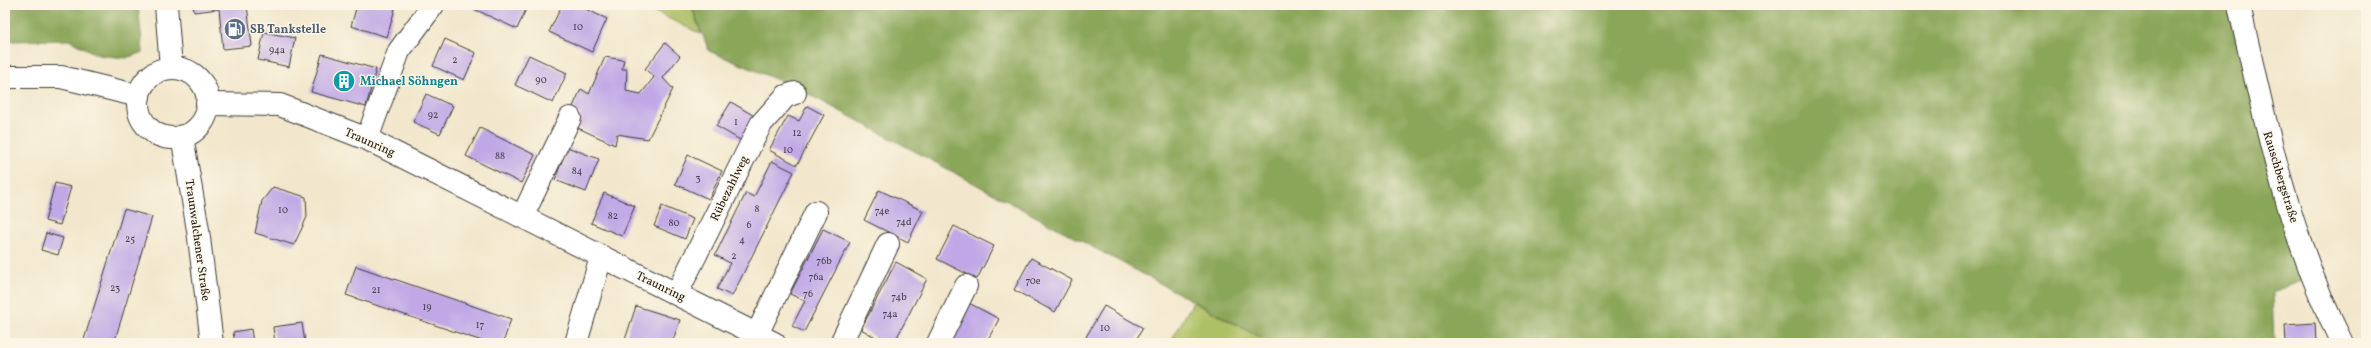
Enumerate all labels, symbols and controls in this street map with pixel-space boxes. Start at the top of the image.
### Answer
fuel station icon: SB Tankstelle [222,16,248,42]
house number: 10 [573,20,583,34]
place label: SB Tankstelle [250,22,326,38]
house number: 94a [269,43,285,57]
house number: 2 [452,53,458,67]
building icon: Michael Söhngen [331,68,357,94]
house number: 90 [535,73,547,87]
place label: Michael Söhngen [360,74,458,90]
house number: 92 [428,108,438,122]
house number: 1 [734,115,738,129]
street label: Traunring [342,125,397,161]
house number: 12 [792,126,802,140]
street label: Rauschbergstraße [2259,130,2302,225]
house number: 10 [783,143,793,157]
house number: 88 [495,149,505,163]
street label: Rübezahlweg [707,153,753,224]
house number: 84 [572,164,582,178]
house number: 3 [695,171,701,185]
street label: Traunwalchener Straße [181,178,214,302]
house number: 8 [754,202,760,216]
house number: 10 [278,203,288,217]
house number: 74e [875,204,890,218]
house number: 82 [608,209,618,223]
house number: 74d [896,215,912,229]
house number: 80 [668,216,680,230]
house number: 6 [746,218,752,232]
house number: 25 [125,232,135,246]
house number: 4 [739,233,745,247]
house number: 2 [731,249,737,263]
house number: 76b [816,254,832,268]
street label: Traunring [633,268,688,306]
house number: 76a [809,270,823,284]
house number: 70e [1025,274,1041,288]
house number: 23 [110,281,120,295]
house number: 21 [371,283,381,297]
house number: 76 [803,287,813,301]
house number: 74b [891,290,907,304]
house number: 19 [422,300,432,314]
house number: 74a [883,307,897,321]
house number: 17 [476,318,485,332]
house number: 10 [1100,321,1110,335]

